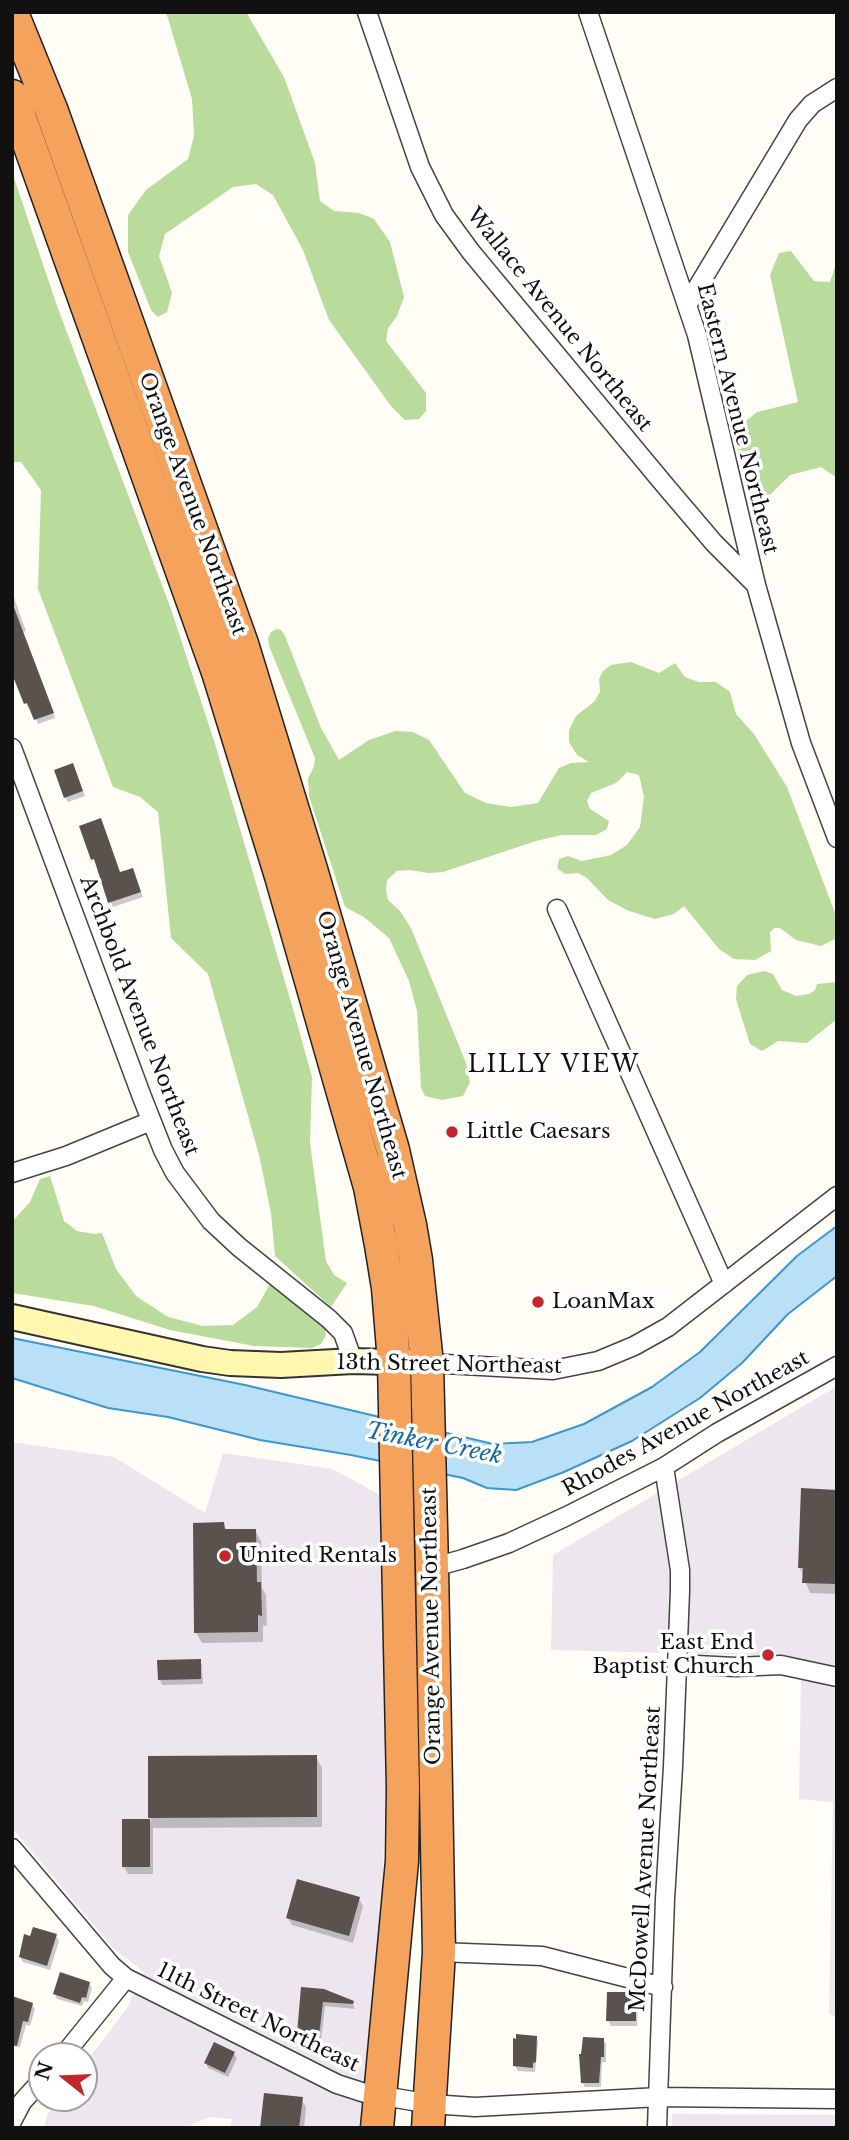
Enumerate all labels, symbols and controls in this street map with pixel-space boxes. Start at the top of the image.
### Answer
street label: Wallace Avenue Northeast [461,203,657,437]
street label: Eastern Avenue Northeast [691,281,783,557]
street label: Orange Avenue Northeast [133,369,251,639]
street label: Archbold Avenue Northeast [74,872,204,1160]
street label: Orange Avenue Northeast [311,908,411,1182]
district label: LILLY VIEW [469,1052,639,1080]
place label: Little Caesars [466,1119,610,1145]
marker: Little Caesars [444,1124,460,1140]
place label: LoanMax [552,1289,654,1315]
marker: LoanMax [530,1294,546,1310]
street label: Rhodes Avenue Northeast [558,1346,814,1502]
street label: 13th Street Northeast [336,1350,562,1380]
water label: Tinker Creek [364,1417,504,1471]
street label: Orange Avenue Northeast [417,1487,447,1765]
place label: United Rentals [239,1543,397,1569]
marker: United Rentals [217,1548,233,1564]
place label: East End Baptist Church [593,1630,754,1680]
marker: East End Baptist Church [760,1647,776,1663]
street label: McDowell Avenue Northeast [625,1705,667,2013]
street label: 11th Street Northeast [153,1958,363,2078]
north arrow [28,2042,98,2112]
text: N [31,2059,58,2083]

